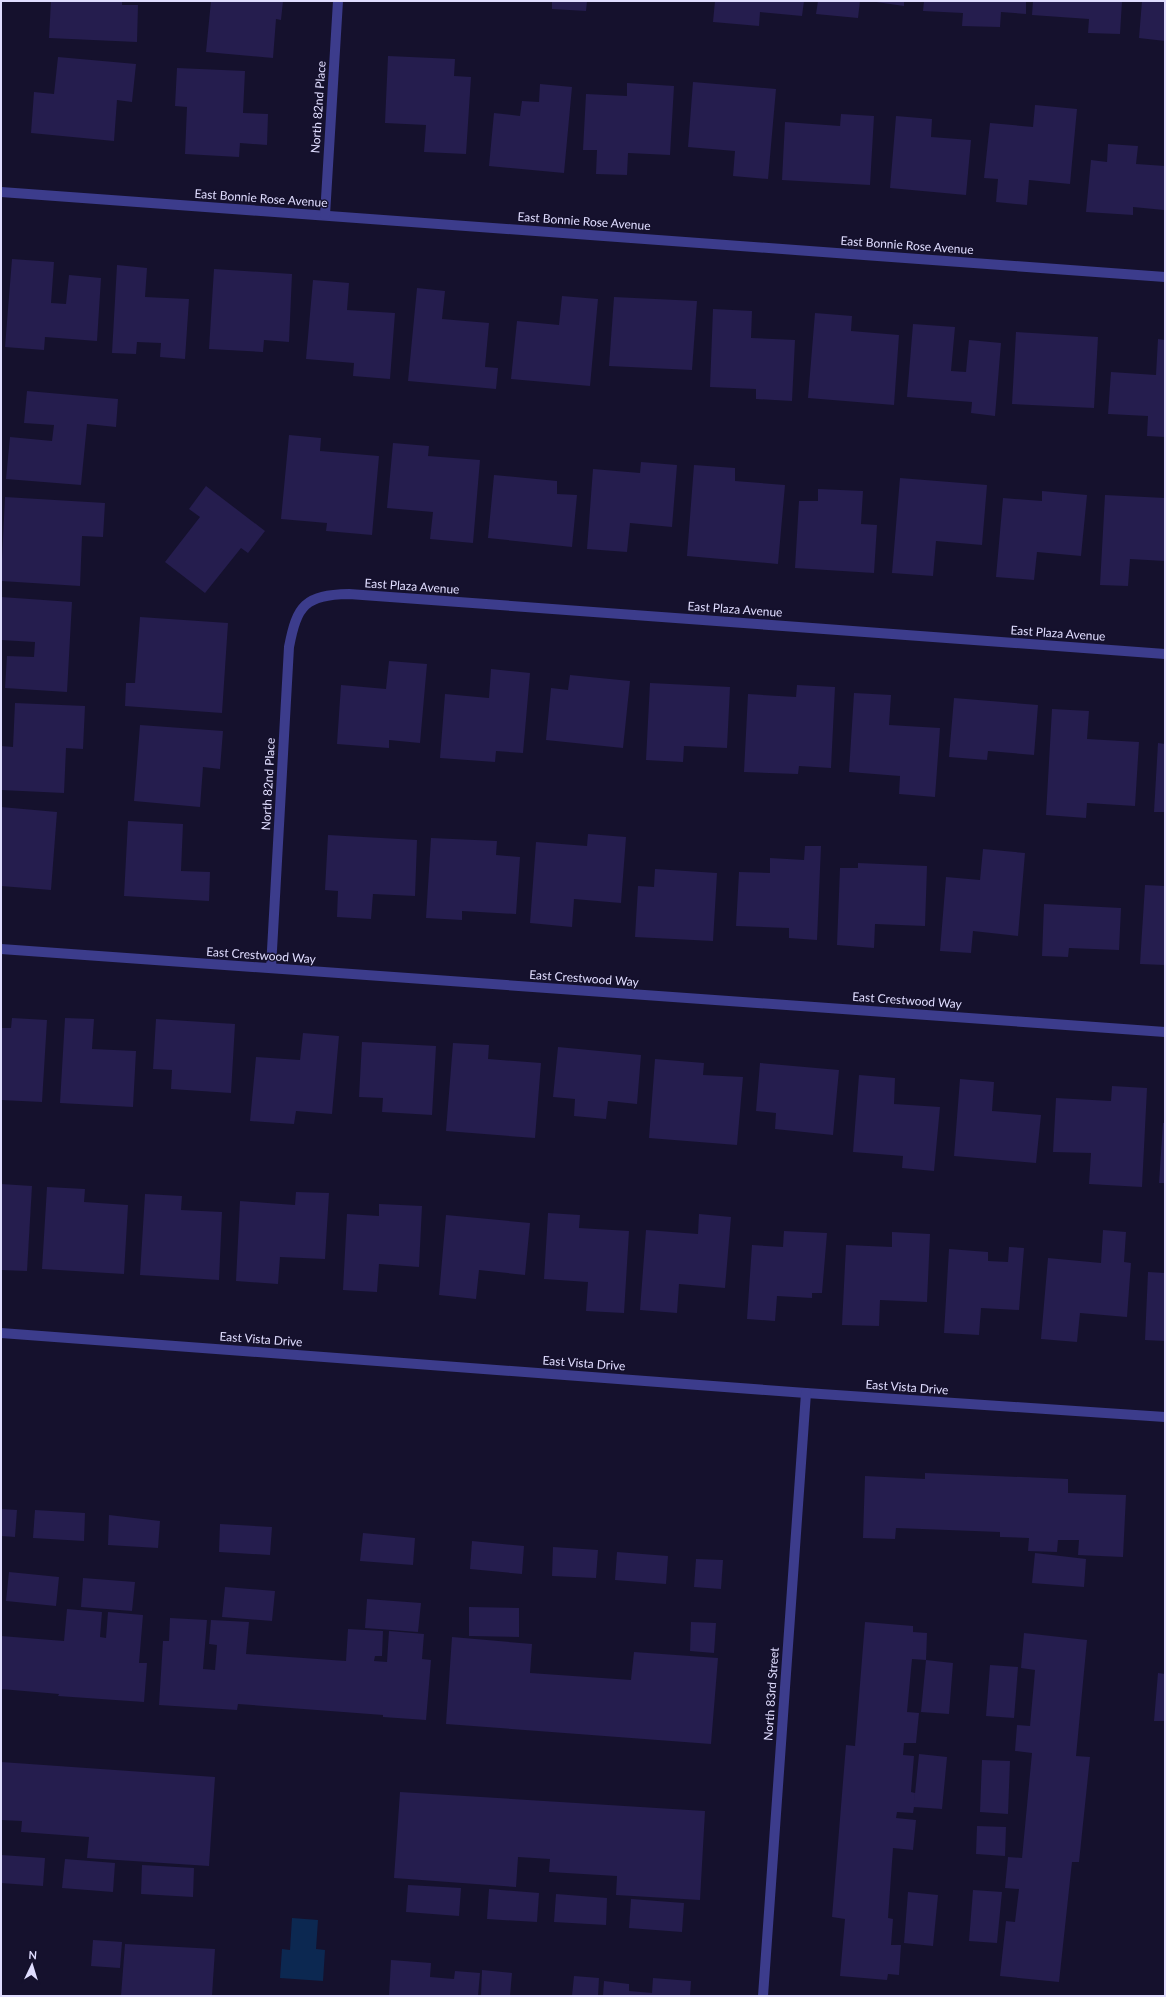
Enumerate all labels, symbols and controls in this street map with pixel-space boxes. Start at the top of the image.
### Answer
street label: North 82nd Place [307,60,329,154]
street label: East Bonnie Rose Avenue [194,186,328,210]
street label: East Bonnie Rose Avenue [517,209,651,233]
street label: East Bonnie Rose Avenue [840,233,974,257]
street label: East Plaza Avenue [364,575,460,597]
street label: East Plaza Avenue [687,598,783,620]
street label: East Plaza Avenue [1010,622,1106,644]
street label: North 82nd Place [258,737,278,831]
street label: East Crestwood Way [206,944,317,966]
street label: East Crestwood Way [529,967,640,989]
street label: East Crestwood Way [852,989,963,1011]
street label: East Vista Drive [219,1329,303,1349]
street label: East Vista Drive [542,1353,626,1373]
street label: East Vista Drive [865,1377,949,1397]
street label: North 83rd Street [760,1646,782,1741]
north arrow [12,1945,52,1985]
text: N [28,1948,37,1961]

